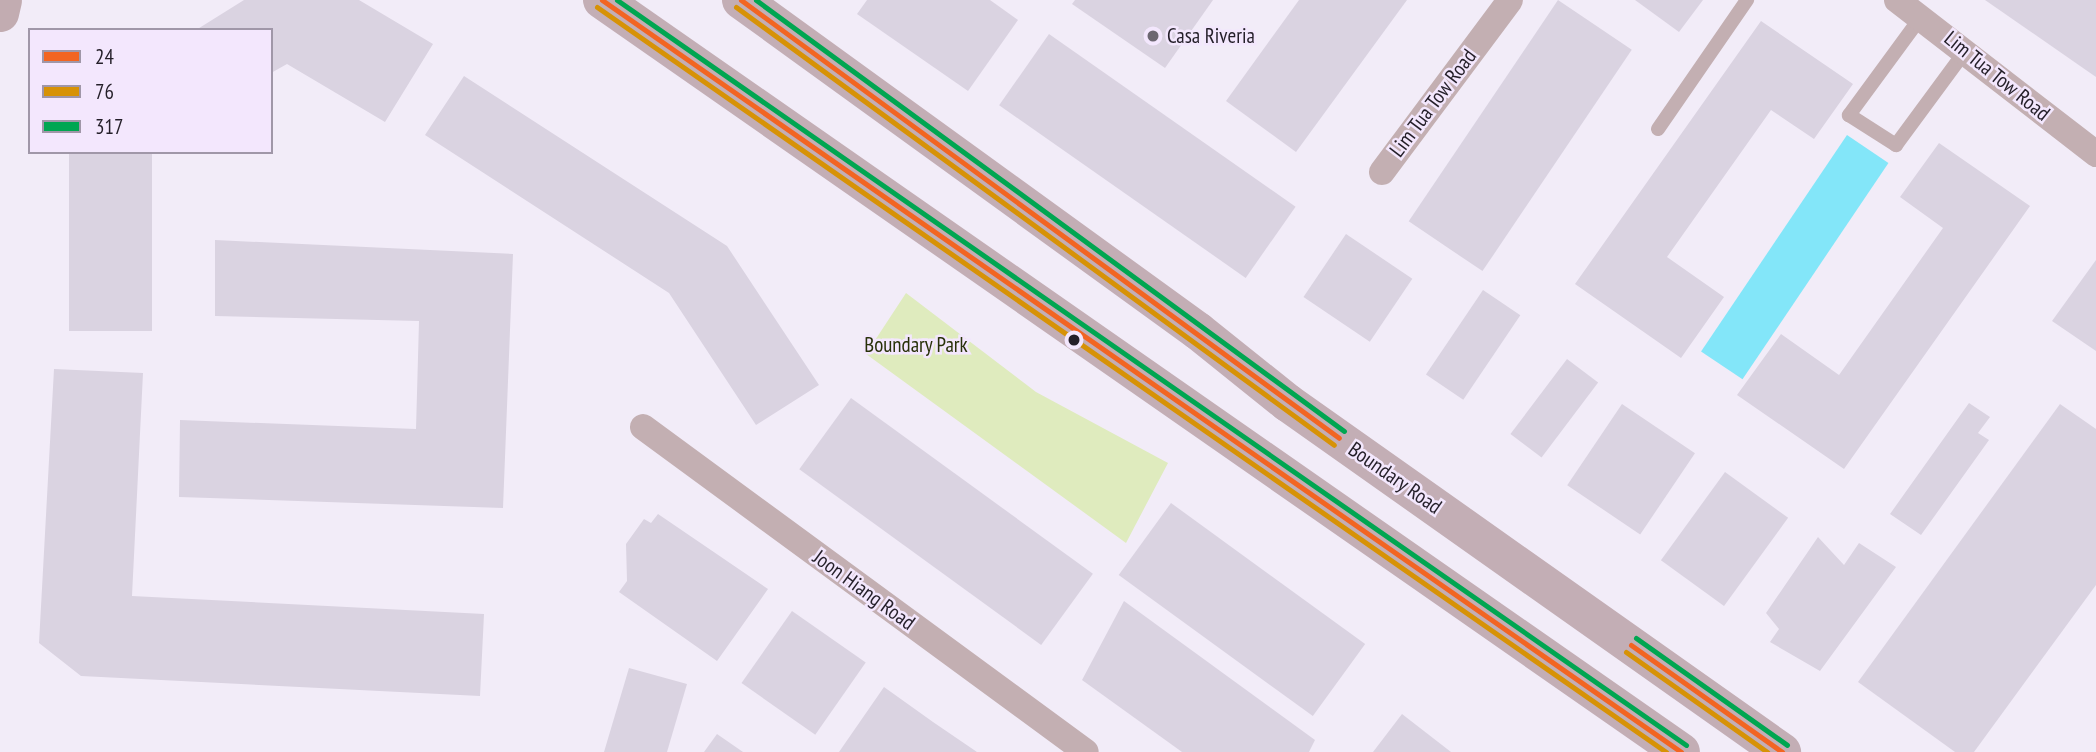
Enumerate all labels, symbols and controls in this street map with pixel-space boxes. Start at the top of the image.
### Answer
place label: Casa Riveria [1167,23,1255,49]
street label: Lim Tua Tow Road [1939,25,2055,127]
legend [28,28,273,154]
marker: Casa Riveria [1145,28,1161,44]
text: 24 [95,43,114,70]
street label: Lim Tua Tow Road [1384,44,1482,162]
text: 76 [95,78,114,105]
text: 317 [95,113,123,140]
park label: Boundary Park [864,332,968,358]
unlabelled marker [1067,333,1081,347]
street label: Boundary Road [1343,436,1447,520]
street label: Joon Hiang Road [808,545,920,635]

